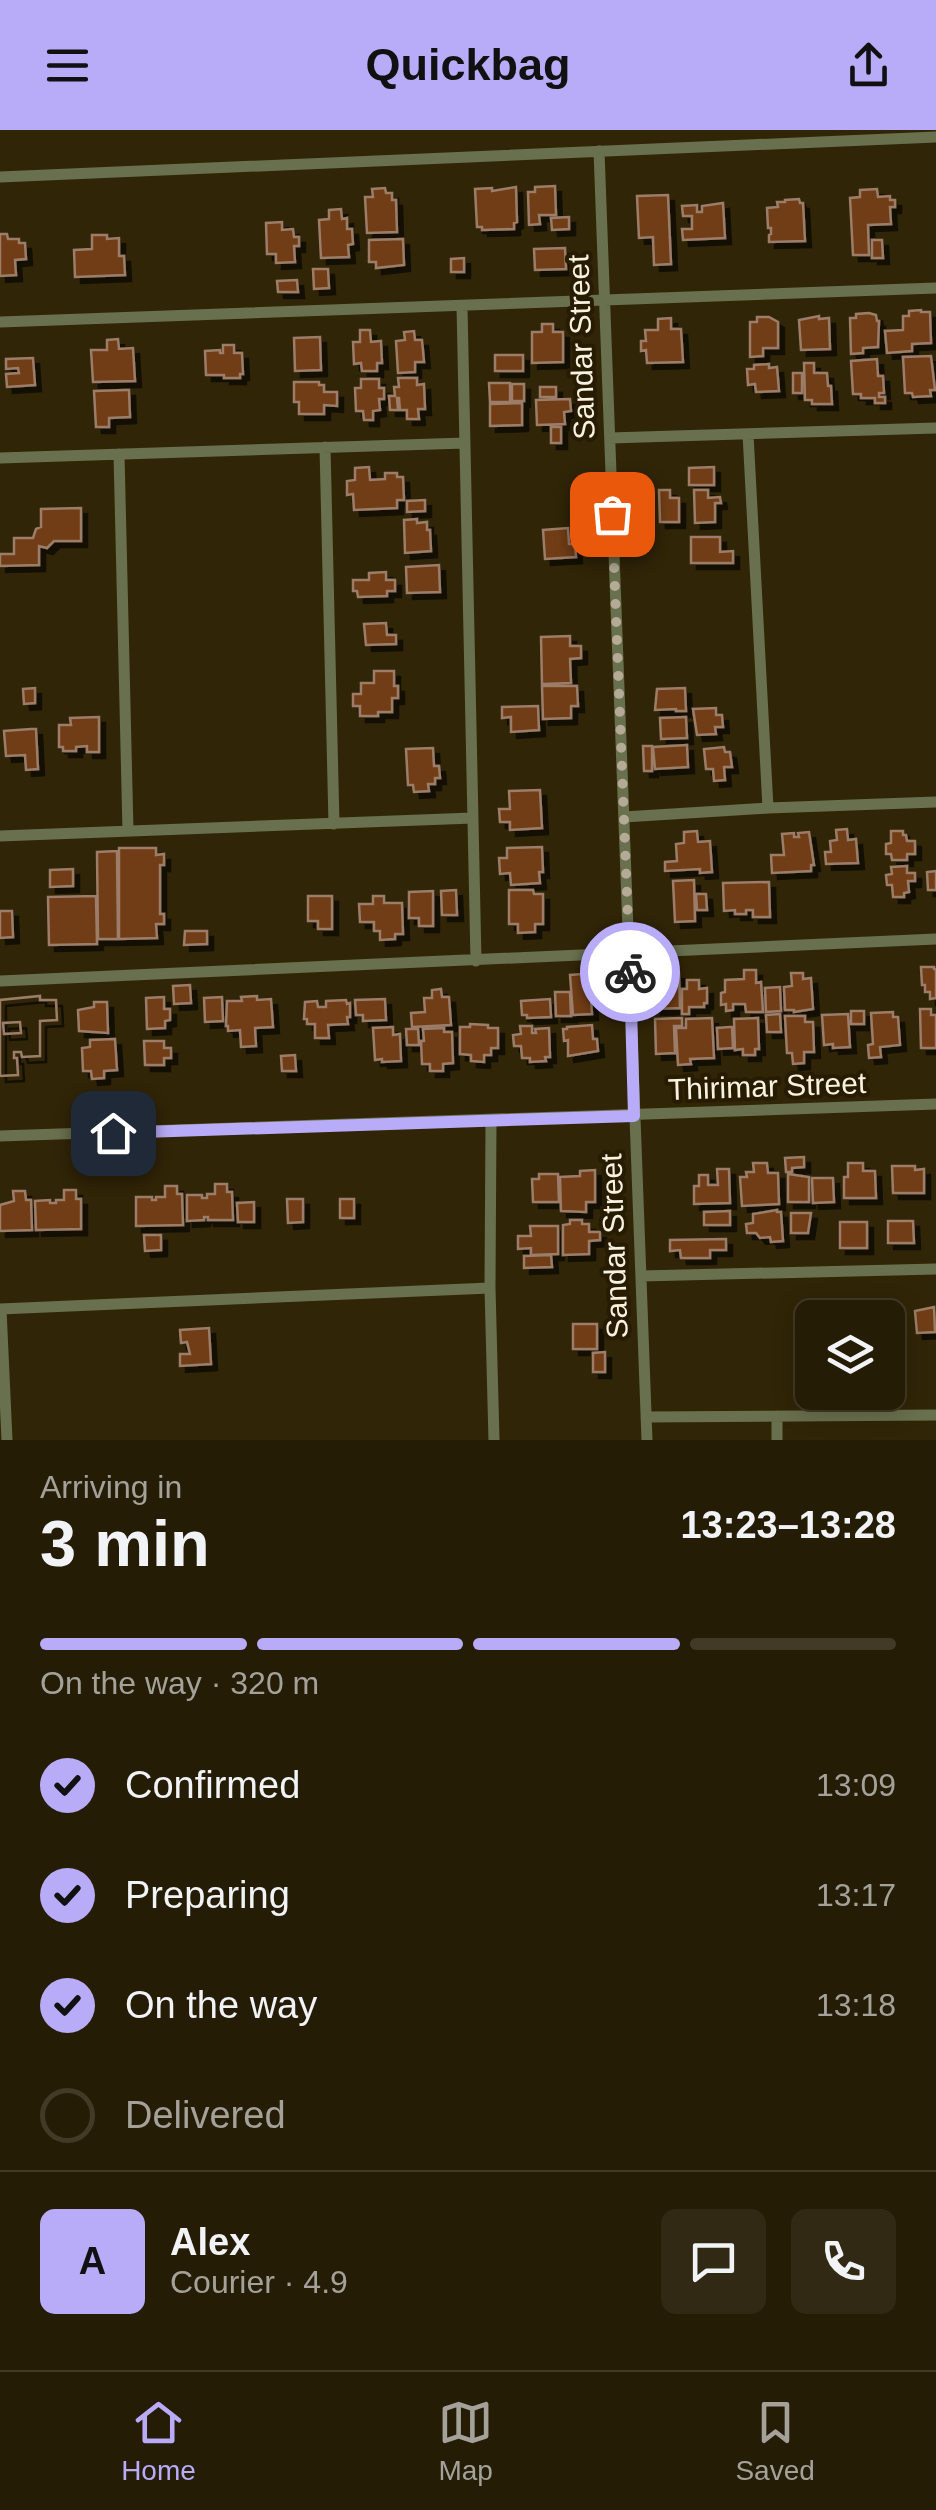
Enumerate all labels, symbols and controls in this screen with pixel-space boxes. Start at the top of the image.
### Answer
icon: menu [40,38,95,93]
icon: share [841,38,896,93]
text: Quickbag [365,39,571,90]
street label: Sandar Street [561,253,601,440]
pin [570,472,655,557]
icon: bag [585,487,640,542]
courier [580,922,680,1022]
icon: bike [603,945,658,1000]
street label: Thirimar Street [667,1066,867,1106]
pin [71,1091,156,1176]
icon: home [86,1106,141,1161]
street label: Sandar Street [594,1152,634,1339]
map controls [795,1300,905,1410]
button: layers [795,1300,905,1410]
text: Arriving in [40,1469,182,1505]
text: 13:23–13:28 [680,1504,896,1546]
text: 3 min [40,1507,210,1580]
text: On the way · 320 m [40,1665,319,1701]
icon: check [40,1758,95,1813]
text: Confirmed [125,1764,300,1806]
text: 13:09 [816,1767,896,1803]
icon: check [40,1868,95,1923]
text: Preparing [125,1874,290,1916]
text: 13:17 [816,1877,896,1913]
icon: check [40,1978,95,2033]
text: On the way [125,1984,317,2026]
text: 13:18 [816,1987,896,2023]
text: Delivered [125,2094,286,2136]
button: chat [661,2209,766,2314]
button: phone [791,2209,896,2314]
text: Alex [170,2221,250,2263]
text: A [79,2240,106,2282]
text: Courier · 4.9 [170,2264,348,2300]
tab: Home [121,2395,196,2487]
tab: Map [438,2395,493,2487]
tab: Saved [735,2395,815,2487]

